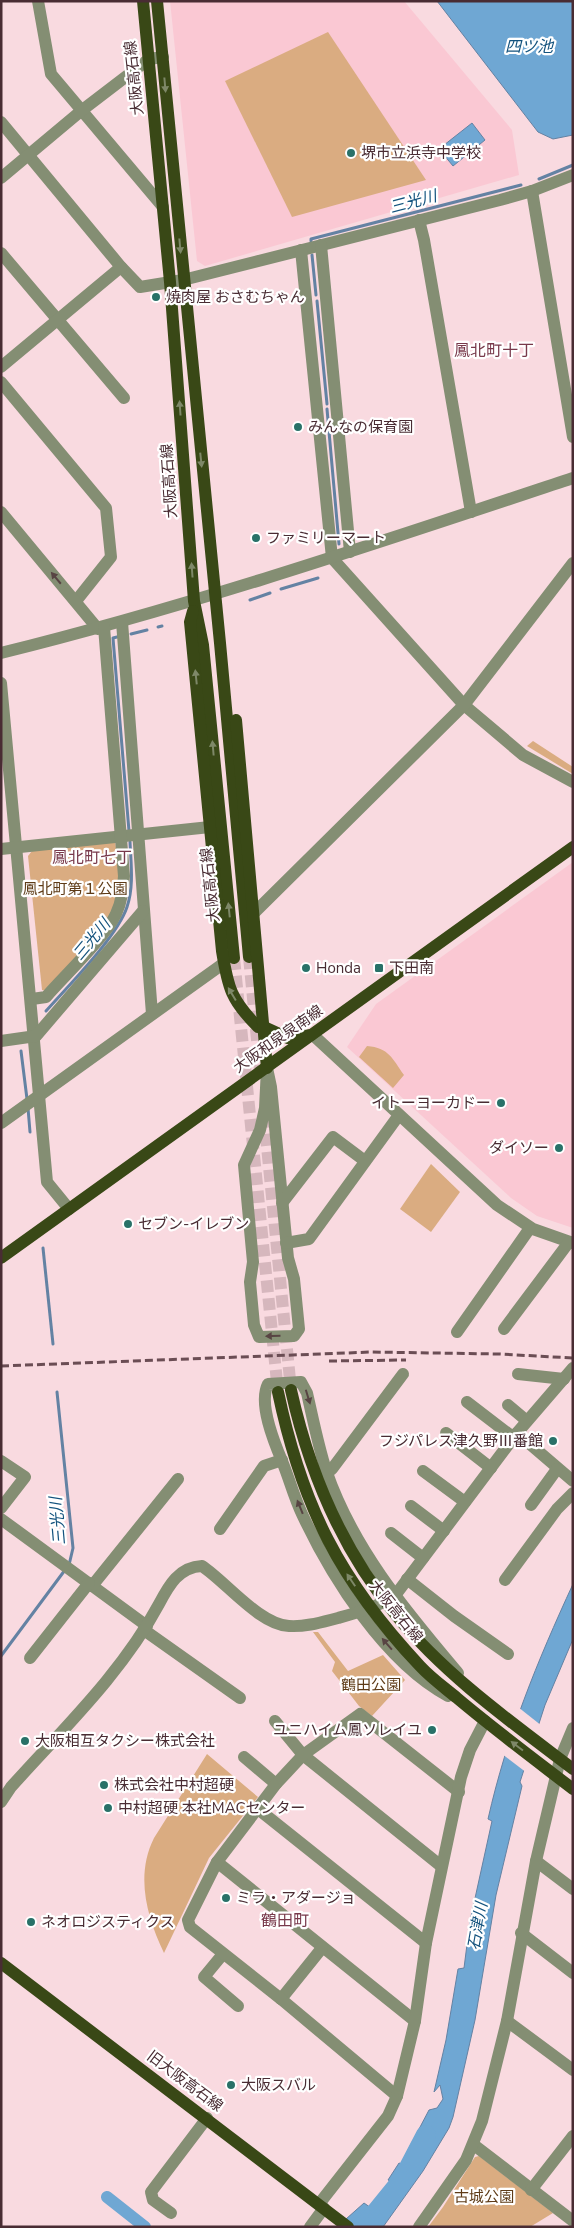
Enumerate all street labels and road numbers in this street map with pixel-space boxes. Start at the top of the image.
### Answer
street label: 大阪高石線 [120,40,148,116]
street label: 大阪高石線 [156,443,182,519]
street label: 大阪高石線 [196,847,224,923]
street label: 大阪和泉泉南線 [229,1001,327,1077]
street label: 大阪高石線 [365,1576,427,1646]
street label: 旧大阪高石線 [143,2046,227,2116]

